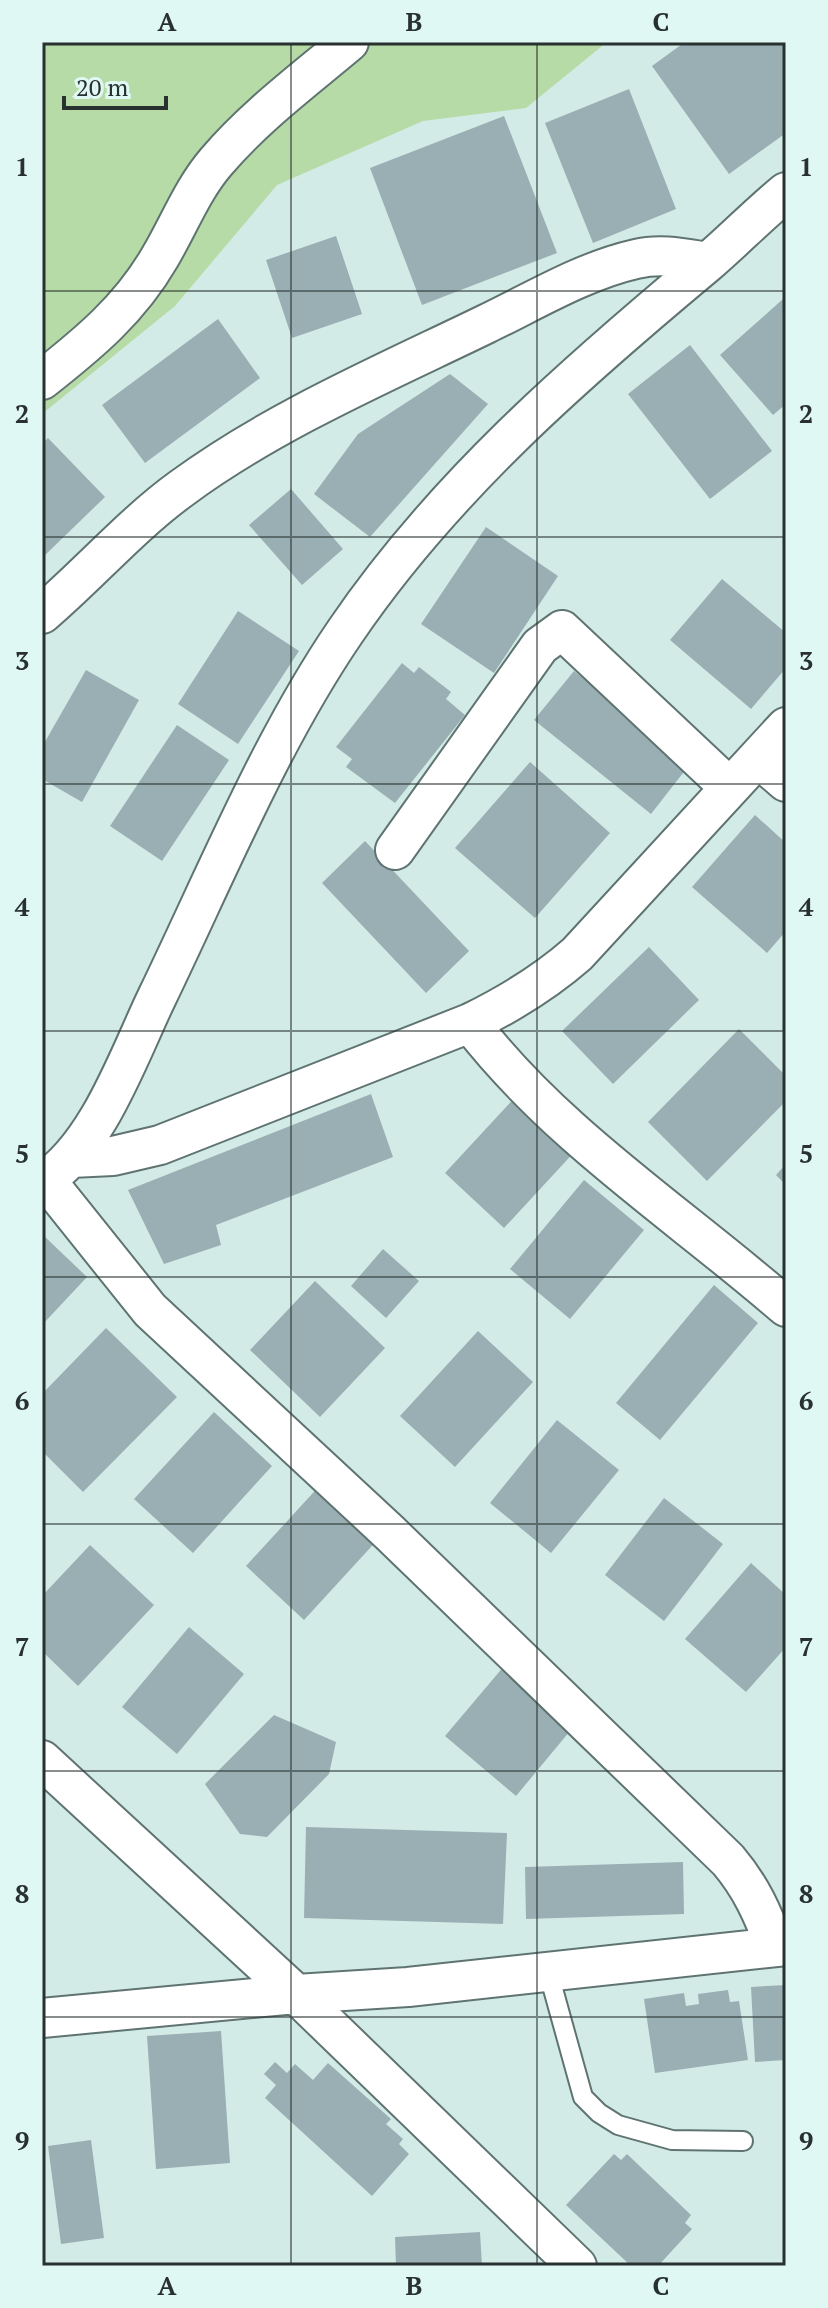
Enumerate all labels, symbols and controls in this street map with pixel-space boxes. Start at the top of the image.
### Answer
text: A [158,4,177,38]
text: B [406,4,422,38]
text: C [653,4,669,38]
scale bar [64,60,166,110]
text: 20 m [76,71,128,103]
text: 1 [15,149,29,183]
text: 1 [799,149,813,183]
text: 2 [15,396,29,430]
text: 2 [799,396,813,430]
text: 3 [15,643,29,677]
text: 3 [799,643,813,677]
text: 4 [15,889,30,923]
text: 4 [799,889,814,923]
text: 5 [15,1136,29,1170]
text: 5 [799,1136,813,1170]
text: 6 [15,1383,29,1417]
text: 6 [799,1383,813,1417]
text: 7 [15,1629,29,1663]
text: 7 [799,1629,813,1663]
text: 8 [15,1876,29,1910]
text: 8 [799,1876,813,1910]
text: 9 [15,2123,29,2157]
text: 9 [799,2123,813,2157]
text: A [158,2268,177,2302]
text: B [406,2268,422,2302]
text: C [653,2268,669,2302]

